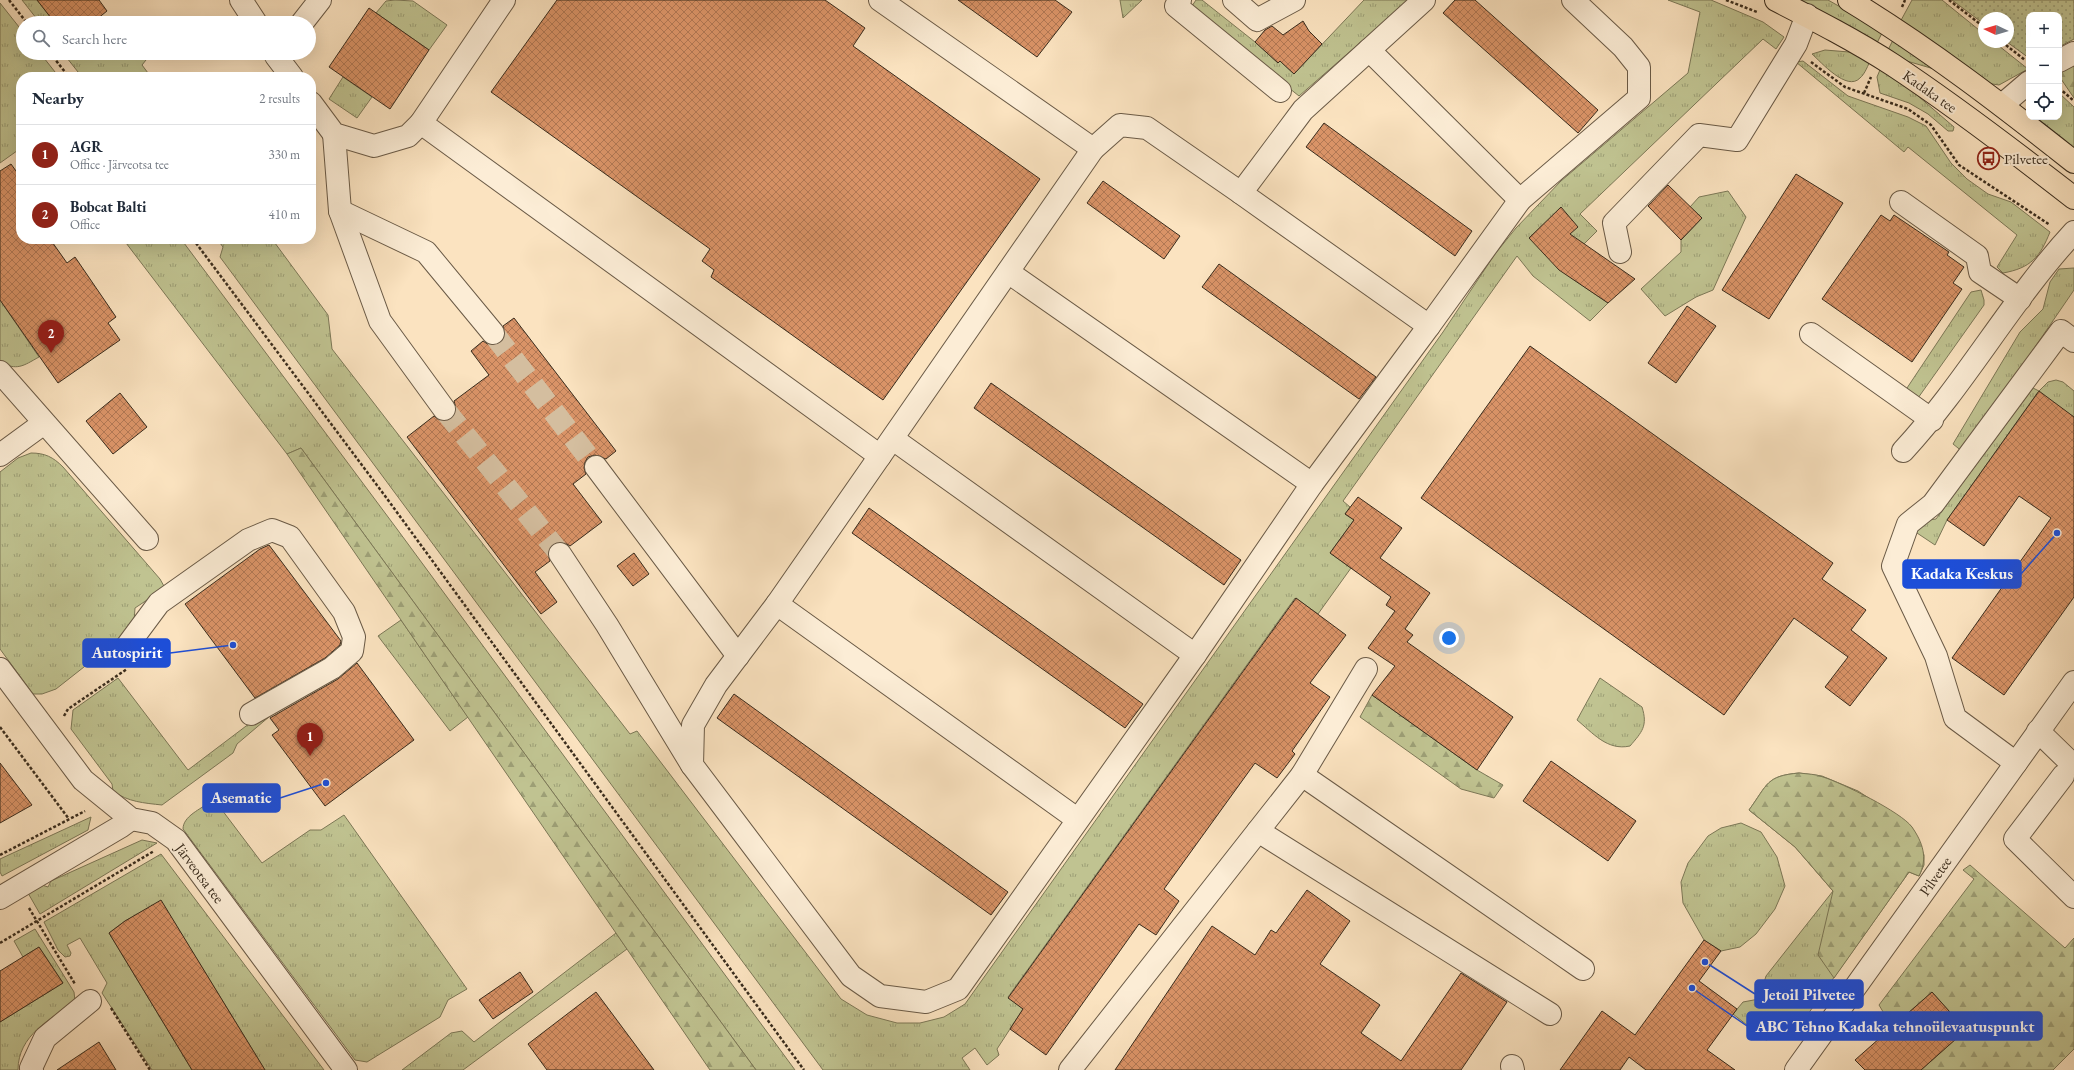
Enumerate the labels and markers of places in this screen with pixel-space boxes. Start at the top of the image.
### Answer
bus stop icon: Pilvetee [1976,145,2002,171]
place label: Pilvetee [2004,149,2048,168]
pin: 2 [38,320,64,353]
callout: Kadaka Keskus [1903,560,2021,588]
callout: Autospirit [83,639,170,667]
pin: 1 [297,723,323,756]
callout: Asematic [203,784,280,812]
callout: Jetoil Pilvetee [1755,980,1863,1008]
callout: ABC Tehno Kadaka tehnoülevaatuspunkt [1747,1012,2042,1040]

